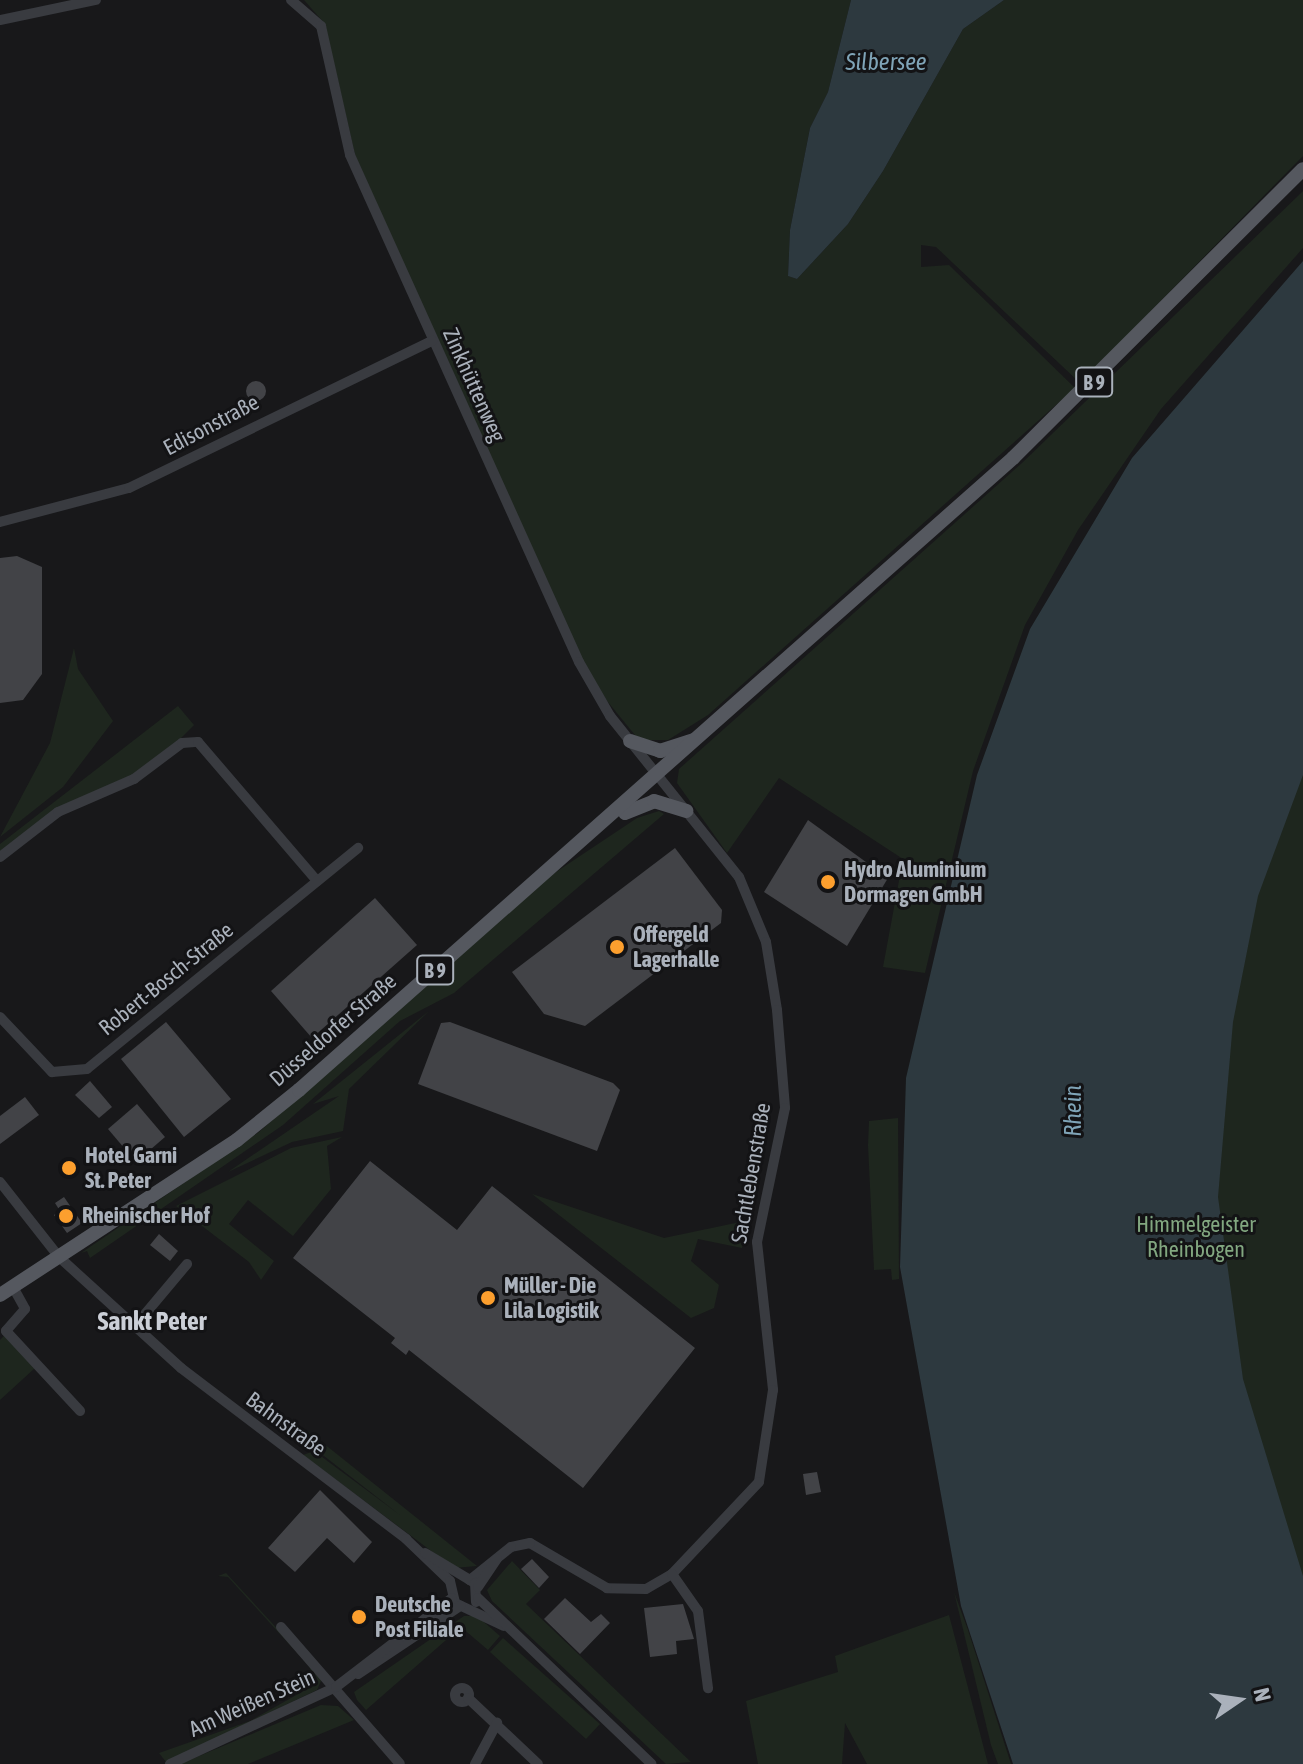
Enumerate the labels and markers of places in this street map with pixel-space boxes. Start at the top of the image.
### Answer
place label: Hydro Aluminium Dormagen GmbH [844,856,986,908]
marker: Hydro Aluminium Dormagen GmbH [819,873,837,891]
place label: Offergeld Lagerhalle [633,921,720,972]
marker: Offergeld Lagerhalle [608,938,626,956]
place label: Hotel Garni St. Peter [85,1142,177,1194]
marker: Hotel Garni St. Peter [60,1159,78,1177]
place label: Rheinischer Hof [82,1203,210,1229]
marker: Rheinischer Hof [57,1207,75,1225]
place label: Müller - Die Lila Logistik [504,1272,599,1324]
marker: Müller - Die Lila Logistik [479,1289,497,1307]
place label: Deutsche Post Filiale [375,1591,464,1642]
marker: Deutsche Post Filiale [350,1608,368,1626]

